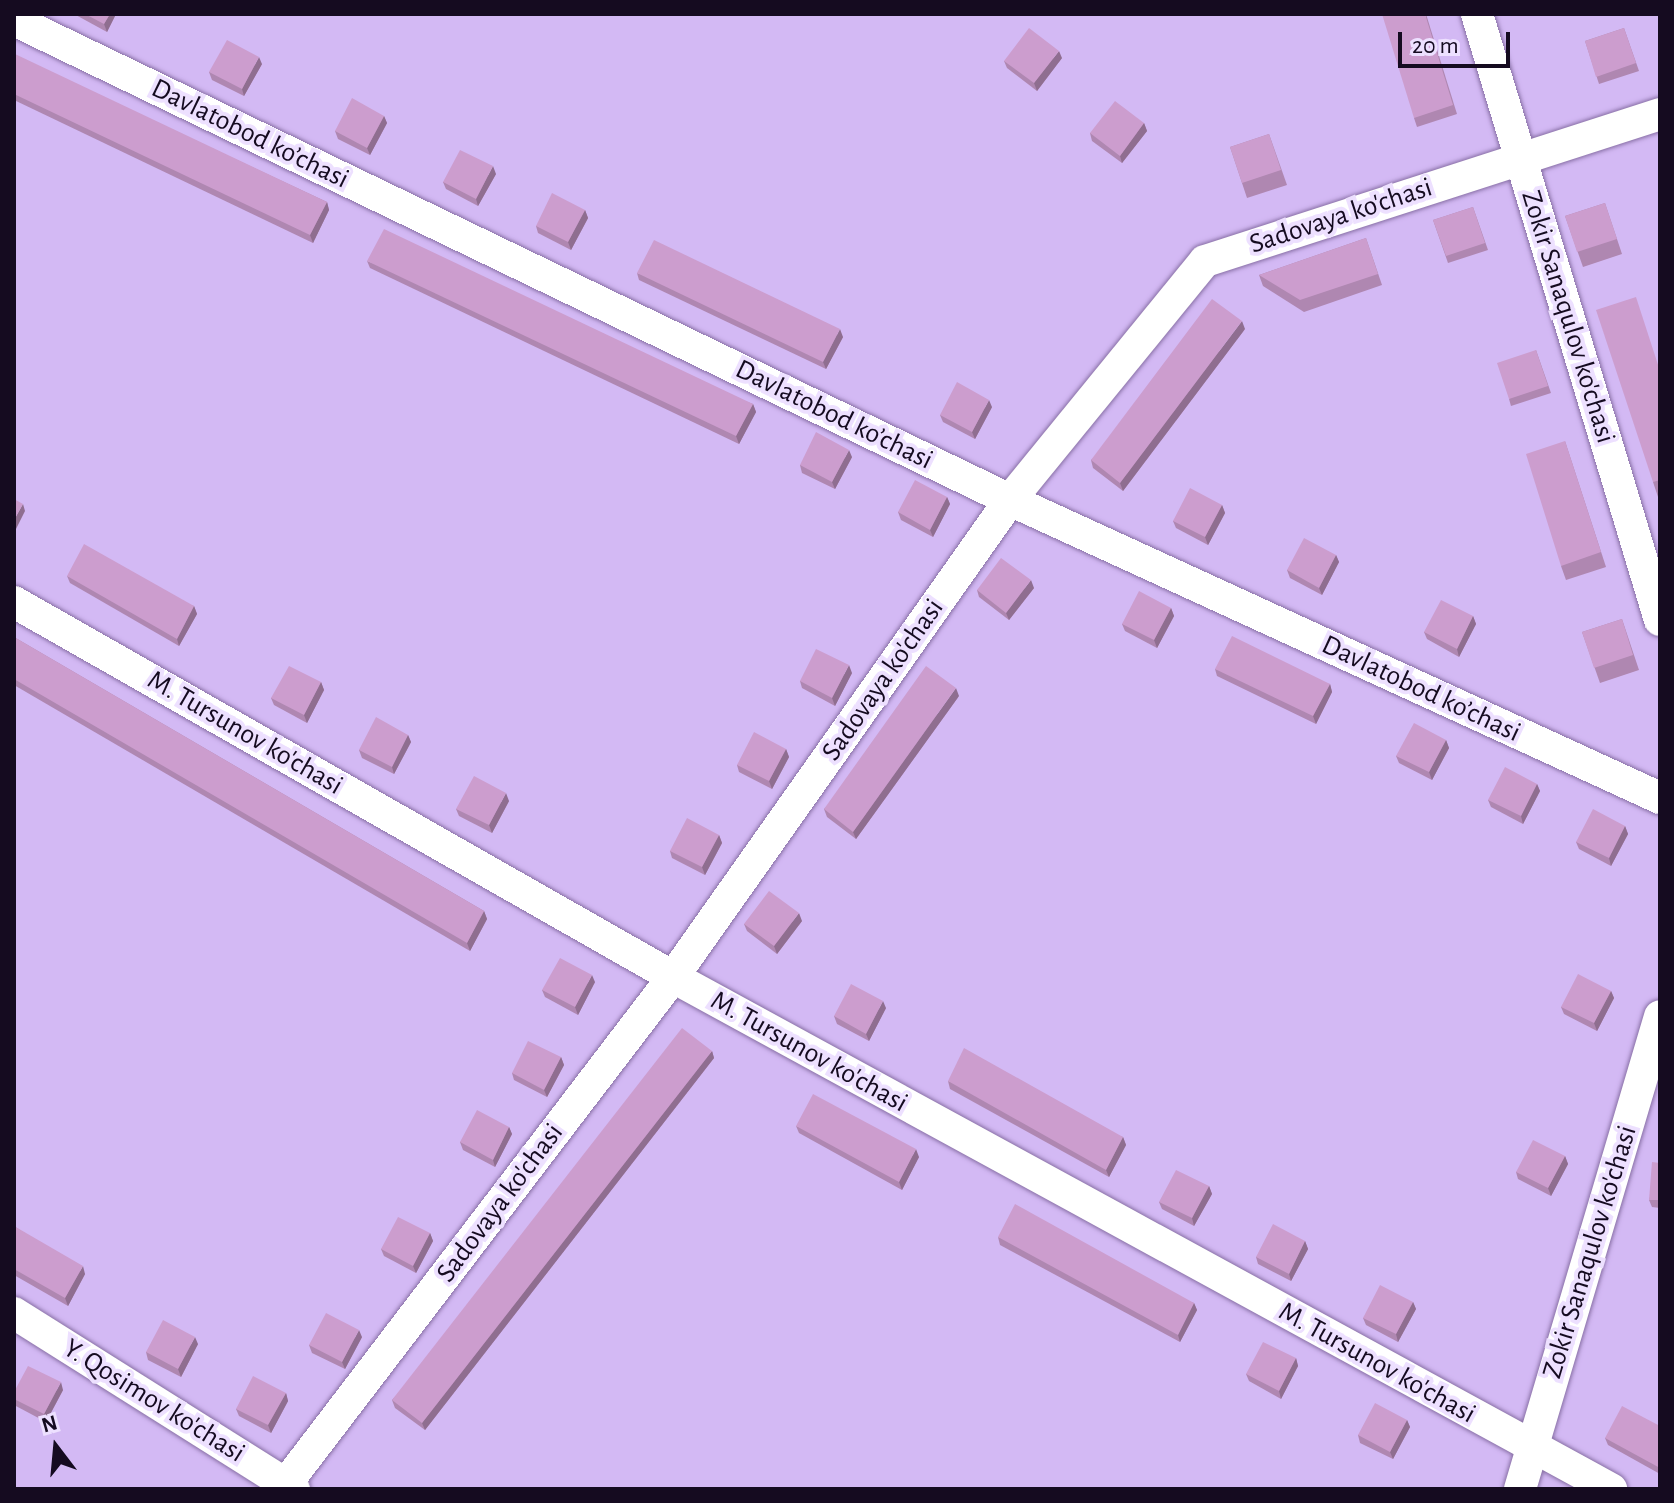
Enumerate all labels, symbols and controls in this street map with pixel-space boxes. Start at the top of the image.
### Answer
scale bar [1402,16,1514,66]
text: 20 m [1412,34,1459,58]
street label: Davlatobod ko’chasi [146,72,354,196]
street label: Sadovaya ko'chasi [1245,171,1437,261]
street label: Zokir Sanaqulov ko'chasi [1514,187,1622,447]
street label: Davlatobod ko’chasi [730,353,938,477]
street label: Sadovaya ko'chasi [815,593,951,767]
street label: Davlatobod ko’chasi [1316,628,1526,750]
street label: M. Tursunov ko'chasi [141,663,349,803]
street label: M. Tursunov ko'chasi [705,984,913,1120]
street label: Sadovaya ko'chasi [429,1117,571,1289]
street label: Zokir Sanaqulov ko'chasi [1536,1122,1644,1382]
street label: M. Tursunov ko'chasi [1273,1295,1481,1431]
street label: Y. Qosimov ko'chasi [57,1332,251,1470]
north arrow [16,1407,96,1487]
text: N [39,1411,60,1437]

